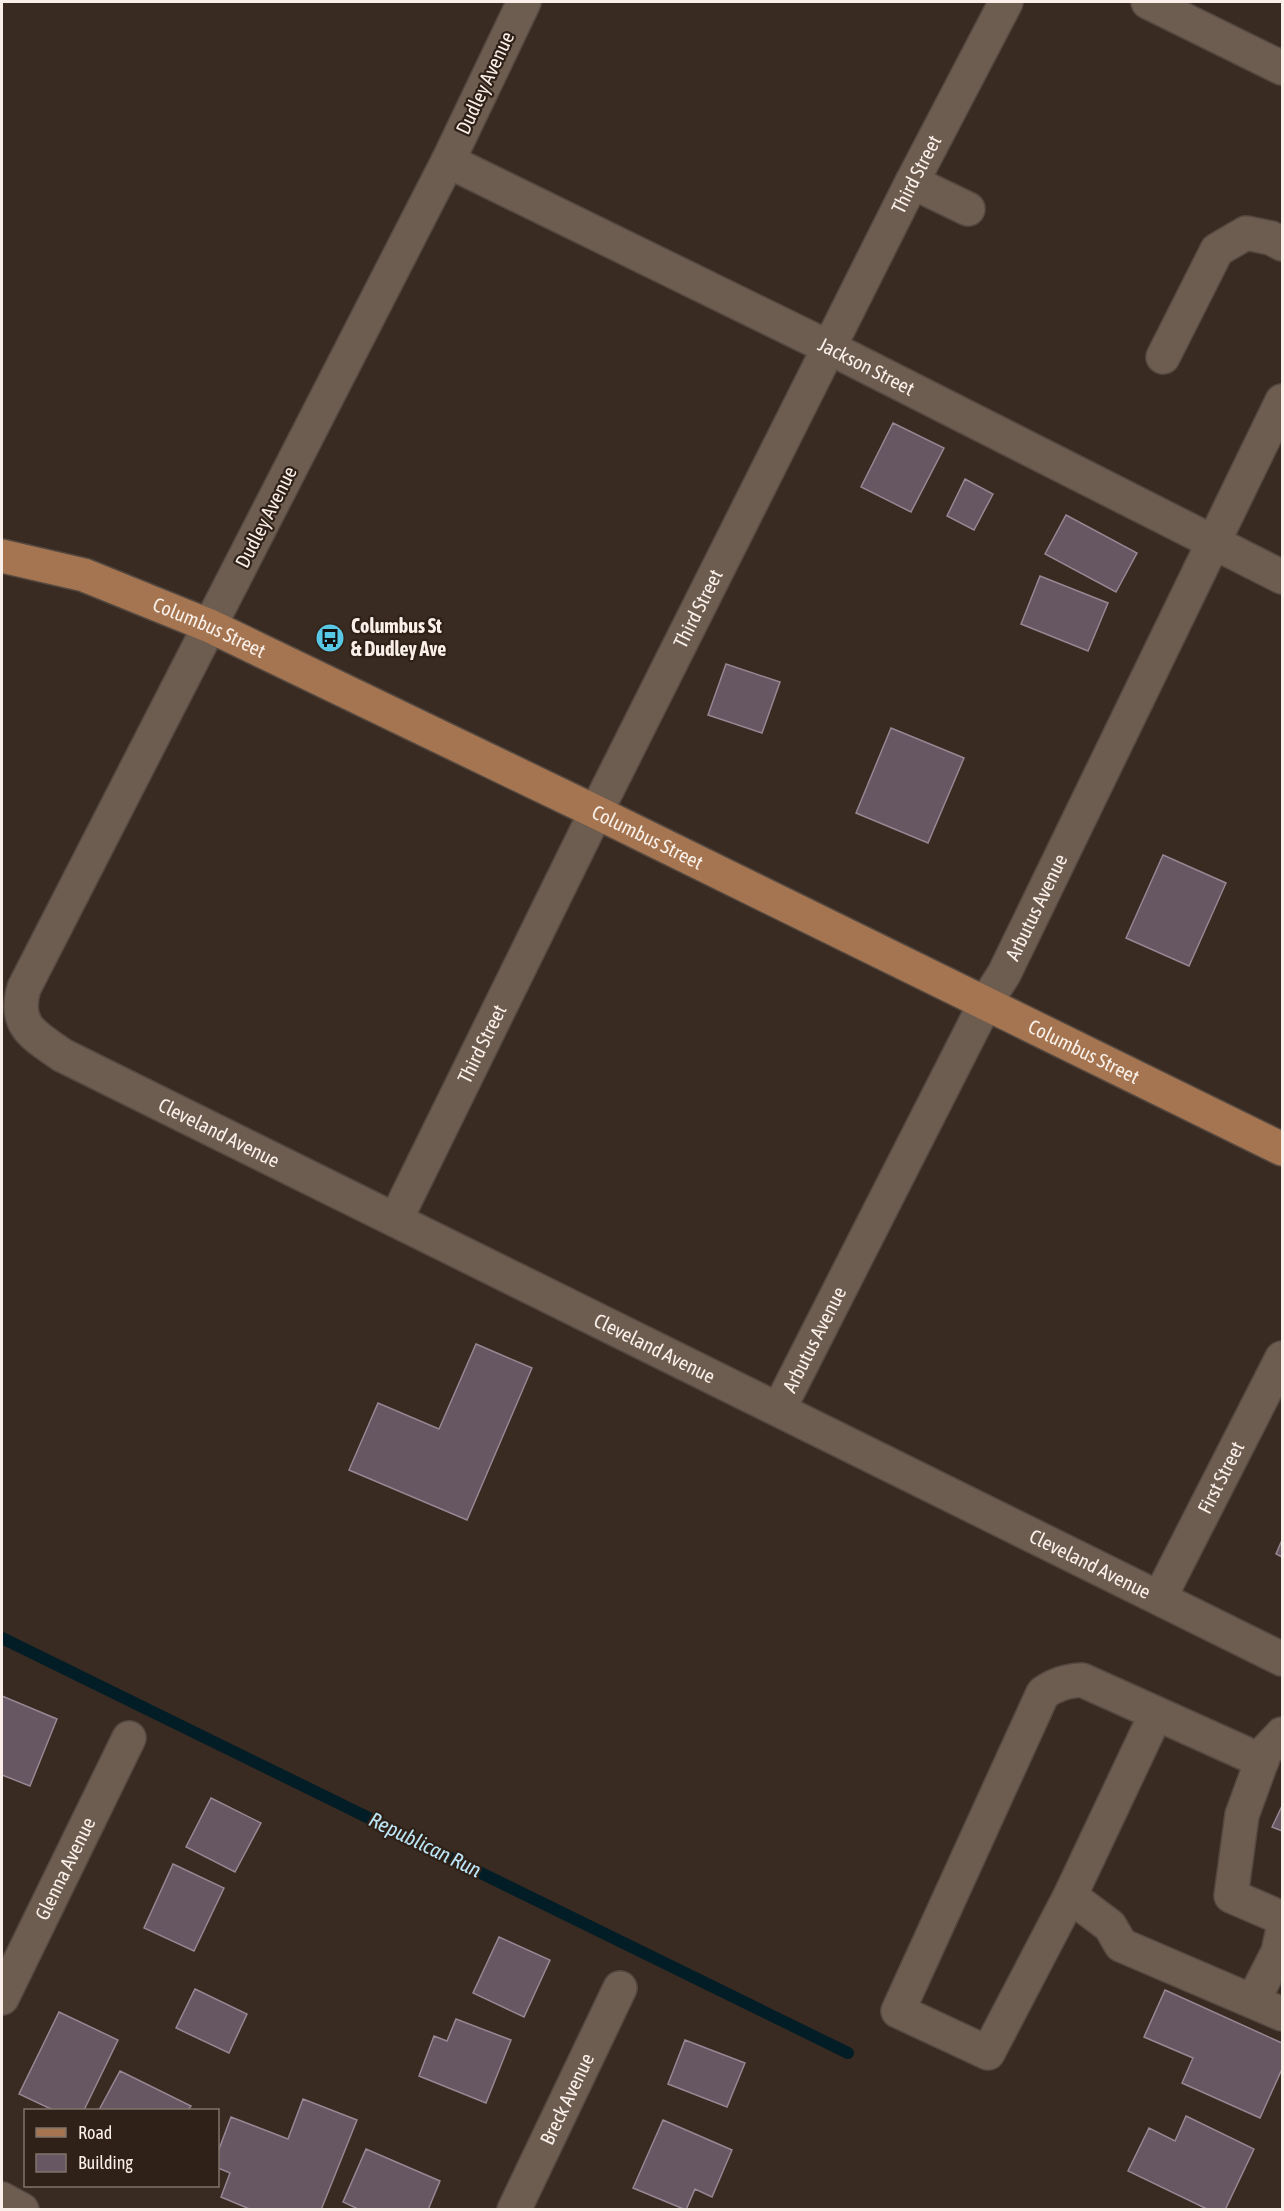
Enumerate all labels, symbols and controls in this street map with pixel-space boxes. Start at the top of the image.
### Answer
street label: Dudley Avenue [451,28,518,138]
street label: Third Street [886,131,946,217]
street label: Jackson Street [815,332,919,400]
street label: Dudley Avenue [230,462,301,571]
street label: Third Street [668,565,727,651]
street label: Columbus Street [150,592,270,662]
place label: Columbus St & Dudley Ave [351,614,446,660]
bus stop icon: Columbus St & Dudley Ave [314,622,346,654]
street label: Columbus Street [589,800,707,874]
street label: Arbutus Avenue [1000,850,1071,964]
street label: Third Street [453,1000,511,1087]
street label: Columbus Street [1025,1014,1143,1088]
street label: Cleveland Avenue [155,1093,284,1172]
street label: Arbutus Avenue [777,1283,850,1396]
street label: Cleveland Avenue [590,1308,719,1388]
street label: First Street [1192,1437,1249,1517]
street label: Cleveland Avenue [1026,1524,1155,1603]
water label: Republican Run [365,1807,485,1882]
street label: Glenna Avenue [30,1813,100,1924]
street label: Breck Avenue [535,2049,598,2148]
legend [24,2109,219,2187]
text: Road [78,2122,112,2143]
text: Building [78,2152,133,2173]

